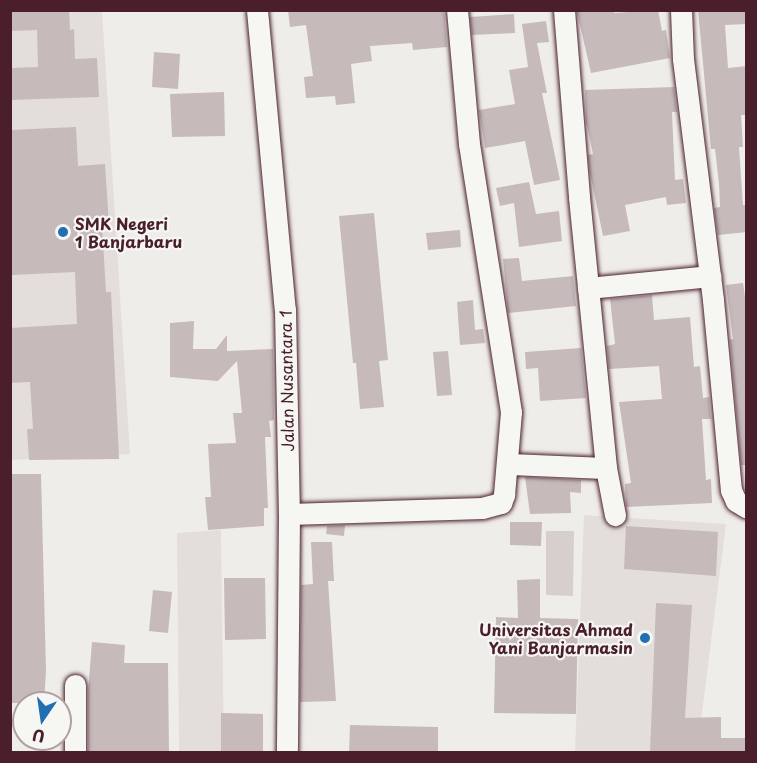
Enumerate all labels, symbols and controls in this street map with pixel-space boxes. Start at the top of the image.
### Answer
place label: SMK Negeri 1 Banjarbaru [75,213,183,251]
marker: SMK Negeri 1 Banjarbaru [56,225,70,239]
street label: Jalan Nusantara 1 [275,309,297,453]
place label: Universitas Ahmad Yani Banjarmasin [479,619,633,657]
marker: Universitas Ahmad Yani Banjarmasin [638,631,652,645]
north arrow [12,691,72,751]
text: U [30,724,47,750]

